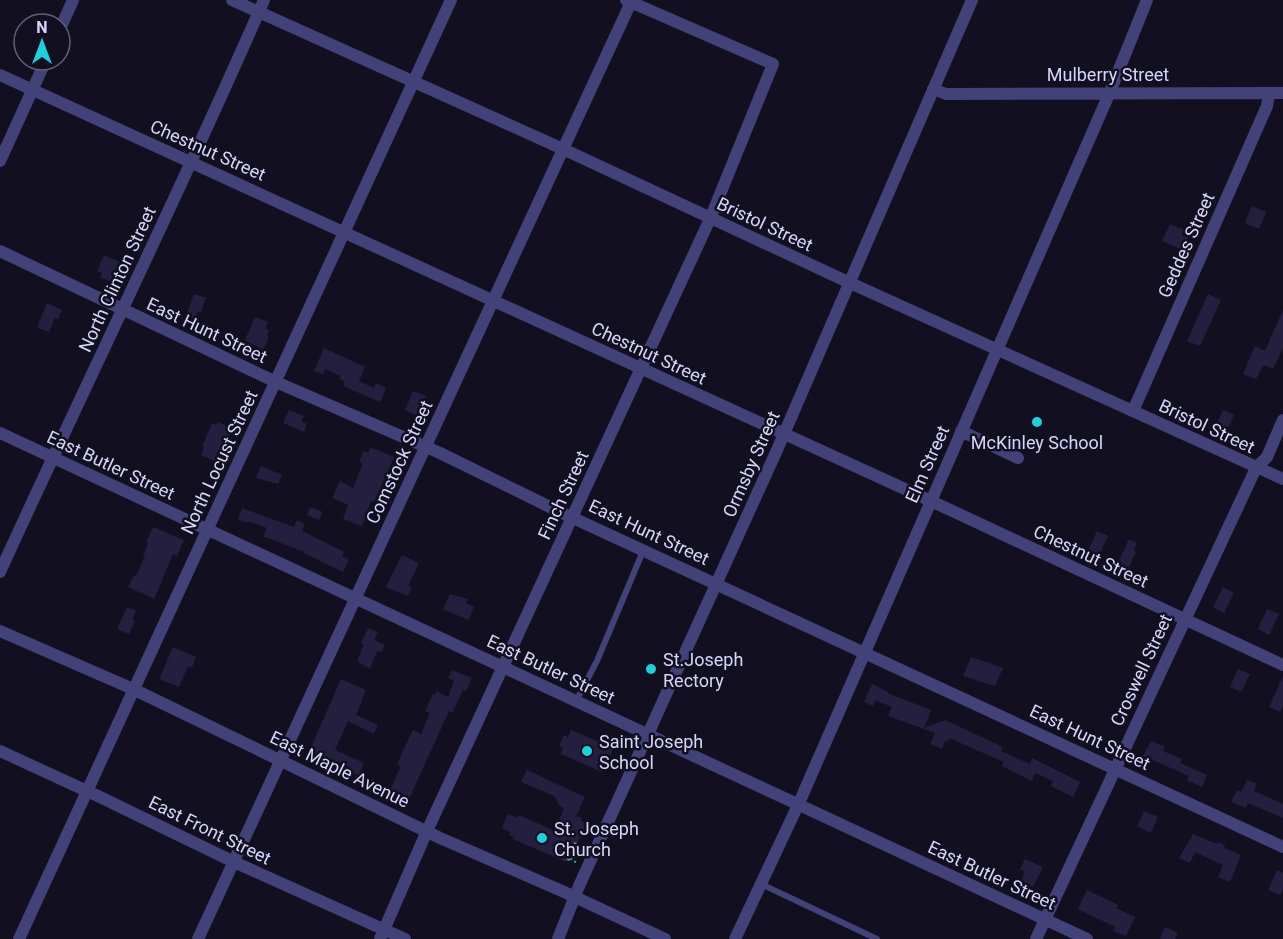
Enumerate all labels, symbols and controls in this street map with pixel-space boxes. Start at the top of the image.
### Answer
north arrow [12,12,72,72]
text: N [36,18,48,37]
street label: Mulberry Street [1047,64,1169,85]
street label: Chestnut Street [147,115,269,185]
street label: Geddes Street [1153,189,1219,301]
street label: Bristol Street [714,193,816,255]
street label: North Clinton Street [74,203,160,355]
street label: East Hunt Street [144,293,271,367]
street label: Chestnut Street [588,317,710,389]
street label: North Locust Street [176,387,262,537]
street label: Bristol Street [1156,395,1258,457]
street label: Comstock Street [361,397,437,527]
street label: Ormsby Street [718,408,784,520]
marker: McKinley School [1030,415,1044,429]
street label: Elm Street [901,422,953,506]
street label: East Butler Street [44,426,178,504]
place label: McKinley School [971,432,1103,453]
street label: Finch Street [533,447,593,543]
street label: East Hunt Street [586,495,713,569]
street label: Chestnut Street [1030,520,1152,592]
street label: Croswell Street [1106,611,1176,729]
street label: East Butler Street [484,630,618,708]
place label: St.Joseph Rectory [663,649,743,691]
marker: St.Joseph Rectory [644,662,658,676]
street label: East Hunt Street [1027,700,1154,774]
street label: East Maple Avenue [267,726,413,812]
place label: Saint Joseph School [599,731,703,773]
marker: Saint Joseph School [580,744,594,758]
street label: East Front Street [145,791,275,869]
place label: St. Joseph Church [554,818,639,860]
marker: St. Joseph Church [535,831,549,845]
street label: East Butler Street [925,836,1059,914]

